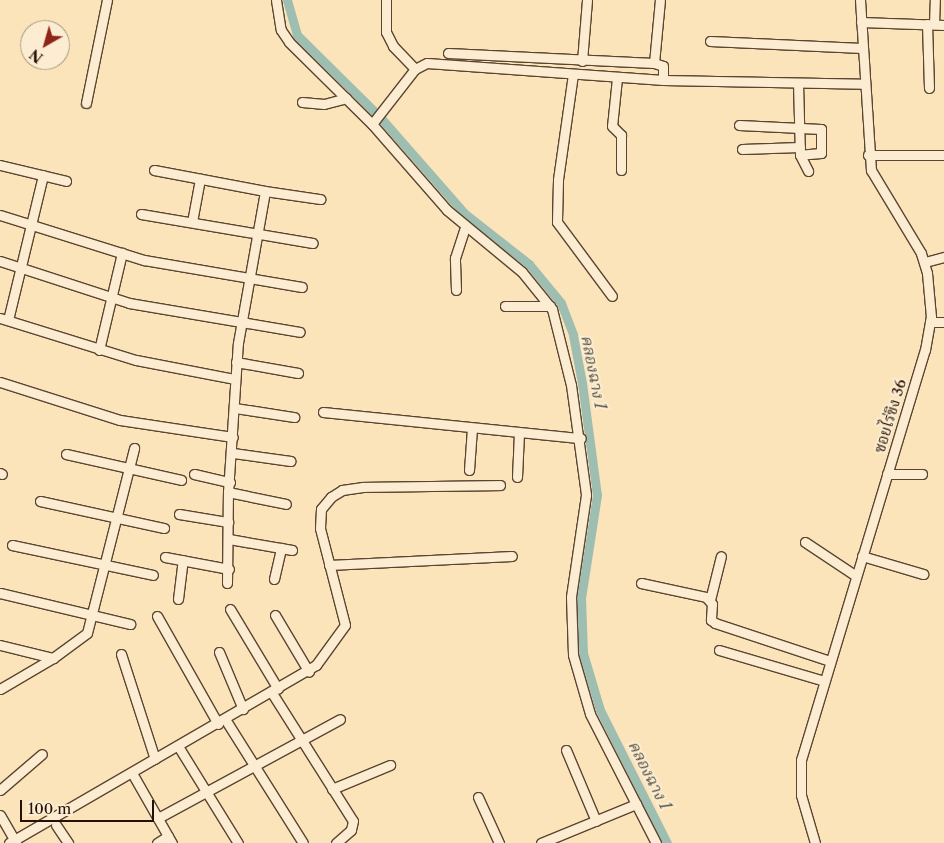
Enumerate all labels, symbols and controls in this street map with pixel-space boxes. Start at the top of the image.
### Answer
north arrow [20,20,70,70]
text: N [26,45,47,67]
water label: คลองฉาง 1 [577,333,611,411]
street label: ซอยไร่ขิง 36 [870,377,910,455]
water label: คลองฉาง 1 [624,737,676,813]
scale bar [22,790,156,822]
text: 100 m [28,799,71,818]

